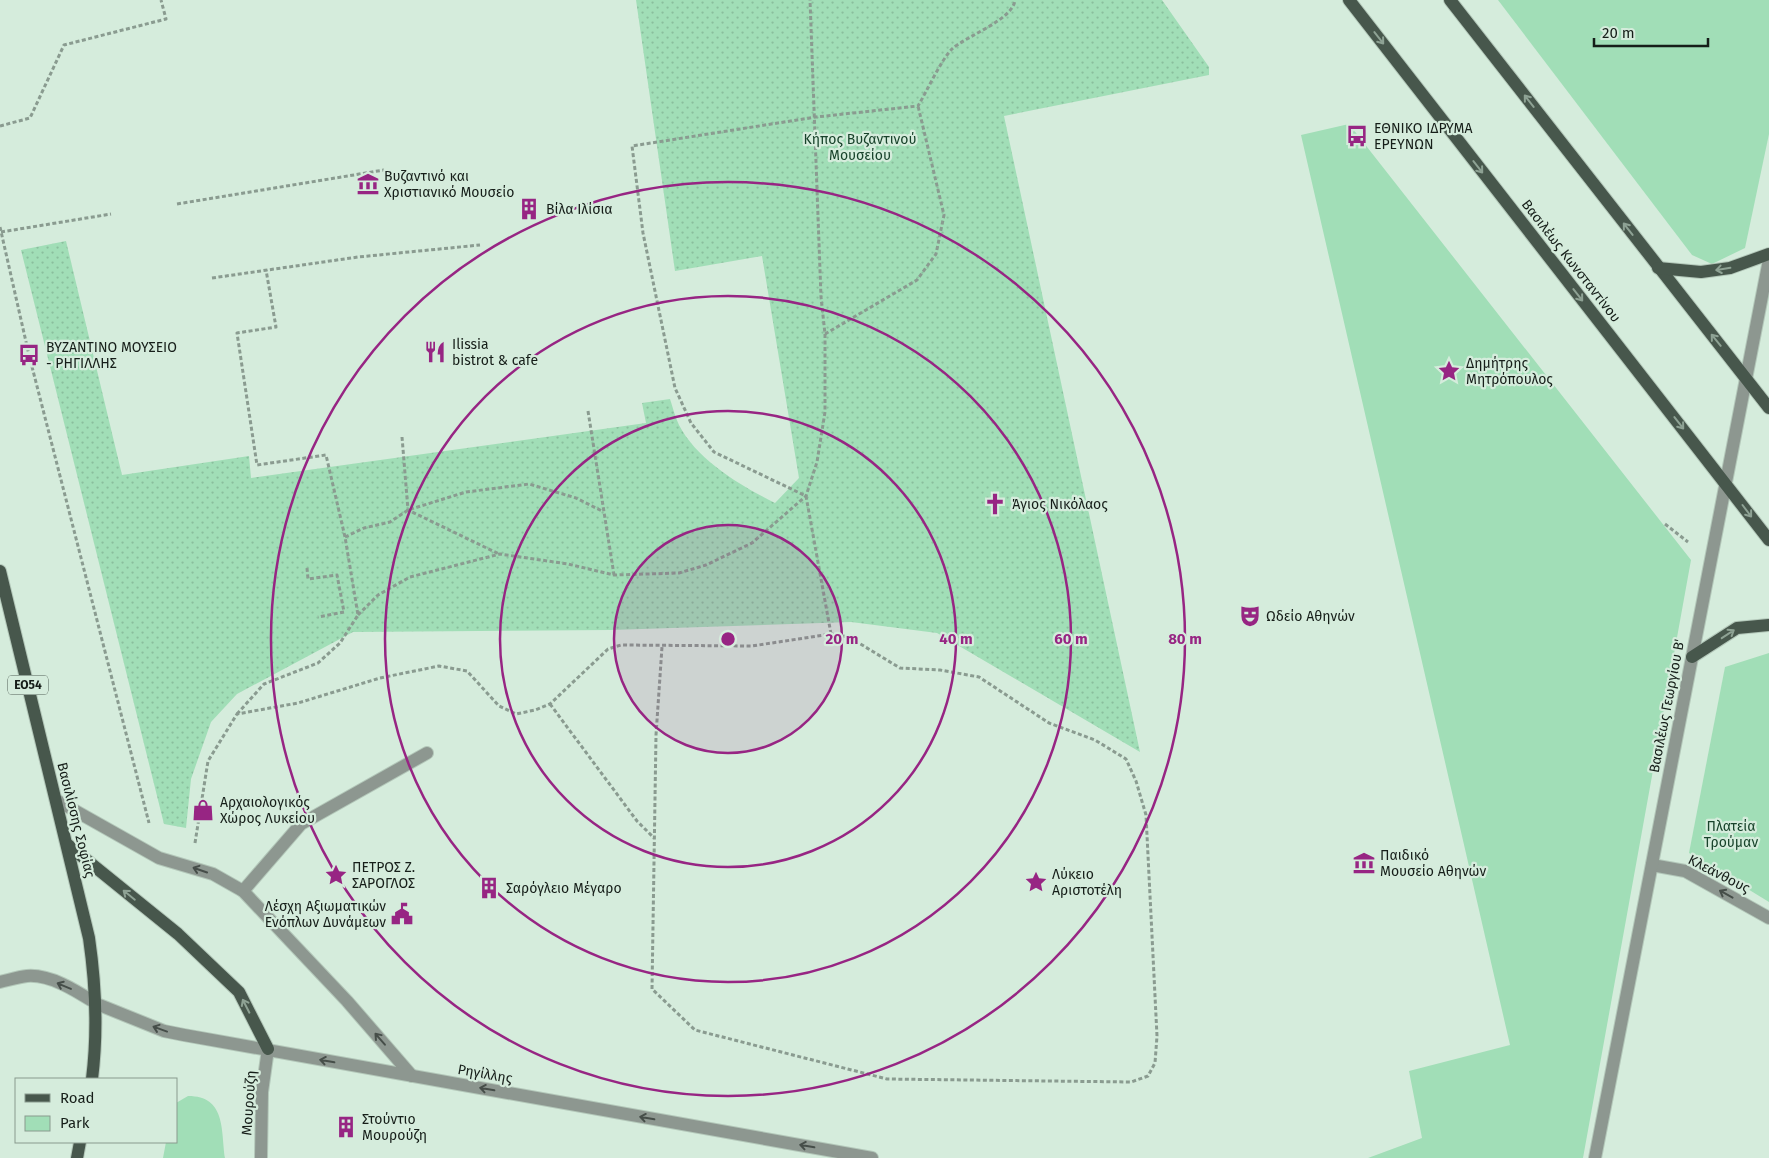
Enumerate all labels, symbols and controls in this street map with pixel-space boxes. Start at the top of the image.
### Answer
scale bar [1594,15,1708,47]
text: 20 m [1602,24,1635,42]
one-way arrow [1373,32,1384,45]
one-way arrow [1523,95,1534,108]
place label: ΕΘΝΙΚΟ ΙΔΡΥΜΑ ΕΡΕΥΝΩΝ [1374,120,1472,153]
bus stop icon: ΕΘΝΙΚΟ ΙΔΡΥΜΑ ΕΡΕΥΝΩΝ [1344,123,1370,149]
park label: Κήπος Βυζαντινού Μουσείου [804,131,916,164]
one-way arrow [1473,160,1484,173]
place label: Βυζαντινό και Χριστιανικό Μουσείο [384,168,514,201]
museum icon: Βυζαντινό και Χριστιανικό Μουσείο [355,171,381,197]
building icon: Βίλα Ιλίσια [516,196,542,222]
street label: Βασιλέως Κωνσταντίνου [1518,196,1624,326]
place label: Βίλα Ιλίσια [546,201,613,218]
one-way arrow [1623,223,1634,236]
one-way arrow [1715,264,1731,274]
one-way arrow [1573,288,1583,302]
one-way arrow [1710,334,1721,347]
place label: Ilissia bistrot & cafe [452,336,538,369]
place label: ΒΥΖΑΝΤΙΝΟ ΜΟΥΣΕΙΟ - ΡΗΓΙΛΛΗΣ [46,339,177,372]
restaurant icon: Ilissia bistrot & cafe [422,339,448,365]
bus stop icon: ΒΥΖΑΝΤΙΝΟ ΜΟΥΣΕΙΟ - ΡΗΓΙΛΛΗΣ [16,342,42,368]
place label: Δημήτρης Μητρόπουλος [1466,355,1553,388]
place icon: Δημήτρης Μητρόπουλος [1436,358,1462,384]
one-way arrow [1673,416,1684,429]
church icon: Άγιος Νικόλαος [982,491,1008,517]
place label: Άγιος Νικόλαος [1012,496,1108,513]
one-way arrow [1742,504,1753,517]
theatre icon: Ωδείο Αθηνών [1237,603,1263,629]
place label: Ωδείο Αθηνών [1266,608,1355,625]
one-way arrow [1721,629,1735,639]
centre of rings [719,630,737,648]
text: 20 m [826,630,858,648]
text: 40 m [939,630,973,648]
text: 60 m [1054,630,1088,648]
text: 80 m [1168,630,1202,648]
street label: Βασιλέως Γεωργίου Β' [1646,638,1688,774]
road number: ΕΟ54 [8,676,48,694]
street label: Βασιλίσσης Σοφίας [53,760,99,880]
place label: Αρχαιολογικός Χώρος Λυκείου [220,794,315,827]
shop icon: Αρχαιολογικός Χώρος Λυκείου [190,797,216,823]
park label: Πλατεία Τρούμαν [1704,818,1758,851]
place label: Παιδικό Μουσείο Αθηνών [1380,847,1486,880]
museum icon: Παιδικό Μουσείο Αθηνών [1351,850,1377,876]
street label: Κλεάνθους [1685,851,1753,897]
place label: ΠΕΤΡΟΣ Ζ. ΣΑΡΟΓΛΟΣ [352,859,415,892]
place icon: ΠΕΤΡΟΣ Ζ. ΣΑΡΟΓΛΟΣ [323,862,349,888]
one-way arrow [192,864,208,874]
place label: Λύκειο Αριστοτέλη [1052,866,1122,899]
place icon: Λύκειο Αριστοτέλη [1023,869,1049,895]
building icon: Σαρόγλειο Μέγαρο [476,875,502,901]
place label: Σαρόγλειο Μέγαρο [506,880,622,897]
one-way arrow [123,889,136,900]
one-way arrow [1719,889,1734,899]
place label: Λέσχη Αξιωματικών Ενόπλων Δυνάμεων [265,898,386,931]
public building icon: Λέσχη Αξιωματικών Ενόπλων Δυνάμεων [389,901,415,927]
one-way arrow [57,980,72,990]
one-way arrow [241,999,250,1014]
one-way arrow [153,1024,168,1033]
one-way arrow [374,1033,386,1046]
one-way arrow [319,1055,335,1065]
street label: Ρηγίλλης [456,1061,514,1087]
street label: Μουρούζη [238,1070,260,1136]
legend [15,1078,178,1143]
one-way arrow [479,1084,495,1094]
text: Road [60,1089,95,1107]
place label: Στούντιο Μουρούζη [362,1111,427,1144]
one-way arrow [639,1112,655,1122]
text: Park [60,1114,90,1132]
building icon: Στούντιο Μουρούζη [333,1114,359,1140]
one-way arrow [799,1141,815,1151]

